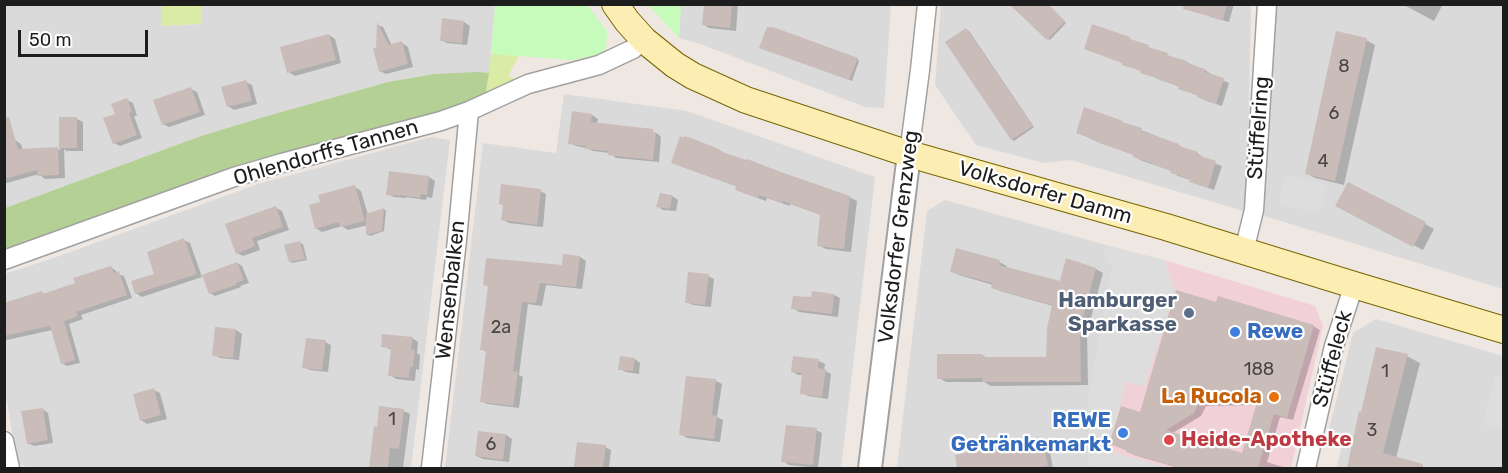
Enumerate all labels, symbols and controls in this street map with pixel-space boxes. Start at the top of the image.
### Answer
scale bar [21,18,152,56]
text: 50 m [29,29,72,51]
house number: 8 [1338,56,1350,78]
street label: Stüffelring [1243,76,1275,180]
house number: 6 [1329,103,1339,125]
street label: Ohlendorffs Tannen [231,115,421,191]
street label: Volksdorfer Grenzweg [873,129,925,345]
house number: 4 [1317,151,1329,173]
street label: Volksdorfer Damm [955,156,1135,230]
street label: Wensenbalken [431,219,471,361]
place label: Hamburger Sparkasse [1058,288,1177,338]
marker: Hamburger Sparkasse [1182,306,1196,320]
street label: Stüffeleck [1308,308,1358,410]
house number: 2a [491,317,511,339]
place label: Rewe [1247,319,1303,345]
marker: Rewe [1228,325,1242,339]
house number: 188 [1244,359,1274,381]
house number: 1 [1381,361,1389,383]
place label: La Rucola [1161,384,1262,410]
marker: La Rucola [1267,390,1281,404]
place label: REWE Getränkemarkt [951,408,1111,458]
house number: 1 [388,409,396,431]
house number: 3 [1367,420,1377,442]
marker: REWE Getränkemarkt [1116,426,1130,440]
place label: Heide-Apotheke [1181,427,1352,453]
marker: Heide-Apotheke [1162,433,1176,447]
house number: 6 [486,434,496,456]

